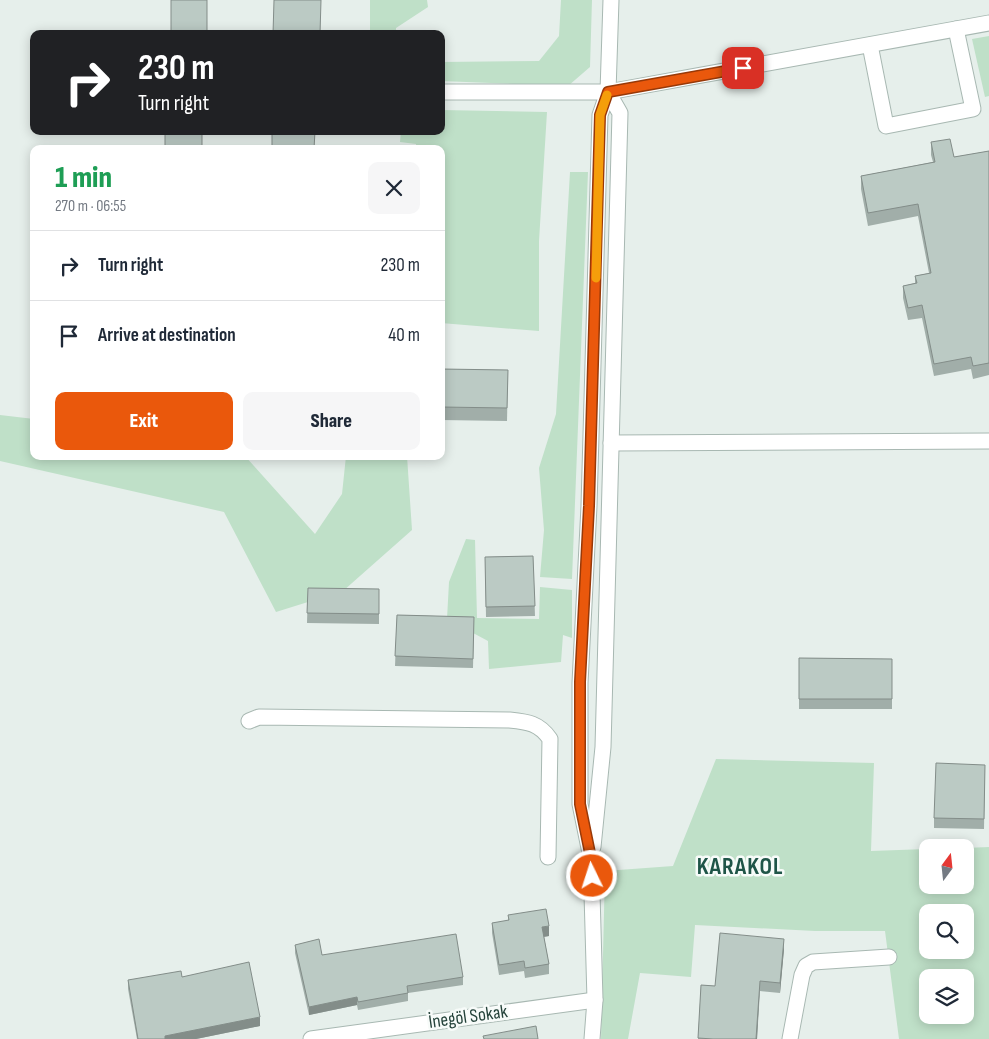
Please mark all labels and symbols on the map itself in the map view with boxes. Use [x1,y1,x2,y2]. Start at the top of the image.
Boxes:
pin [722,47,764,89]
north arrow [919,839,974,894]
position arrow [565,849,617,901]
district label: KARAKOL [697,852,783,881]
street label: İnegöl Sokak [427,1000,510,1034]

